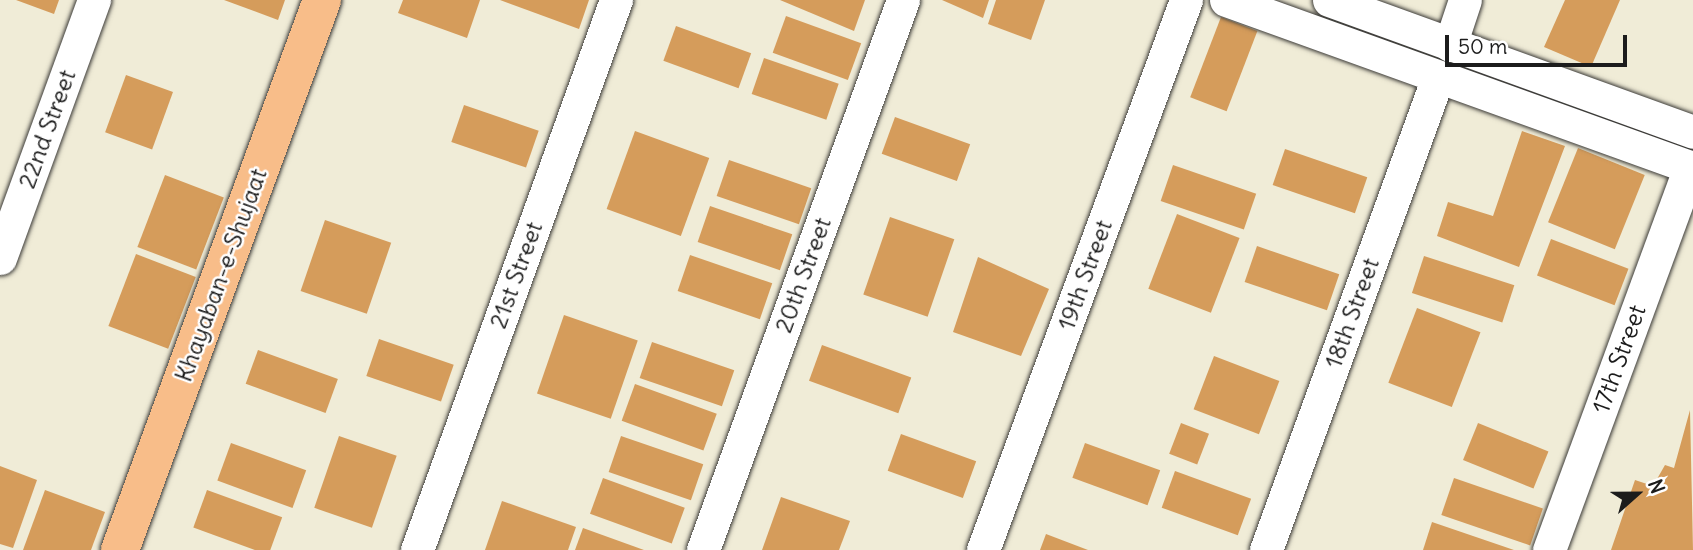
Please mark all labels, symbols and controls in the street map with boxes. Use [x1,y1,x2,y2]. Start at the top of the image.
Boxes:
scale bar [1448,21,1630,65]
text: 50 m [1458,33,1507,60]
street label: 22nd Street [12,66,82,192]
street label: Khayaban-e-Shujaat [169,164,273,386]
street label: 20th Street [769,213,837,337]
street label: 19th Street [1052,216,1118,334]
street label: 21st Street [483,218,549,332]
street label: 18th Street [1319,254,1385,372]
street label: 17th Street [1586,301,1652,417]
north arrow [1602,459,1672,529]
text: N [1643,476,1670,497]

